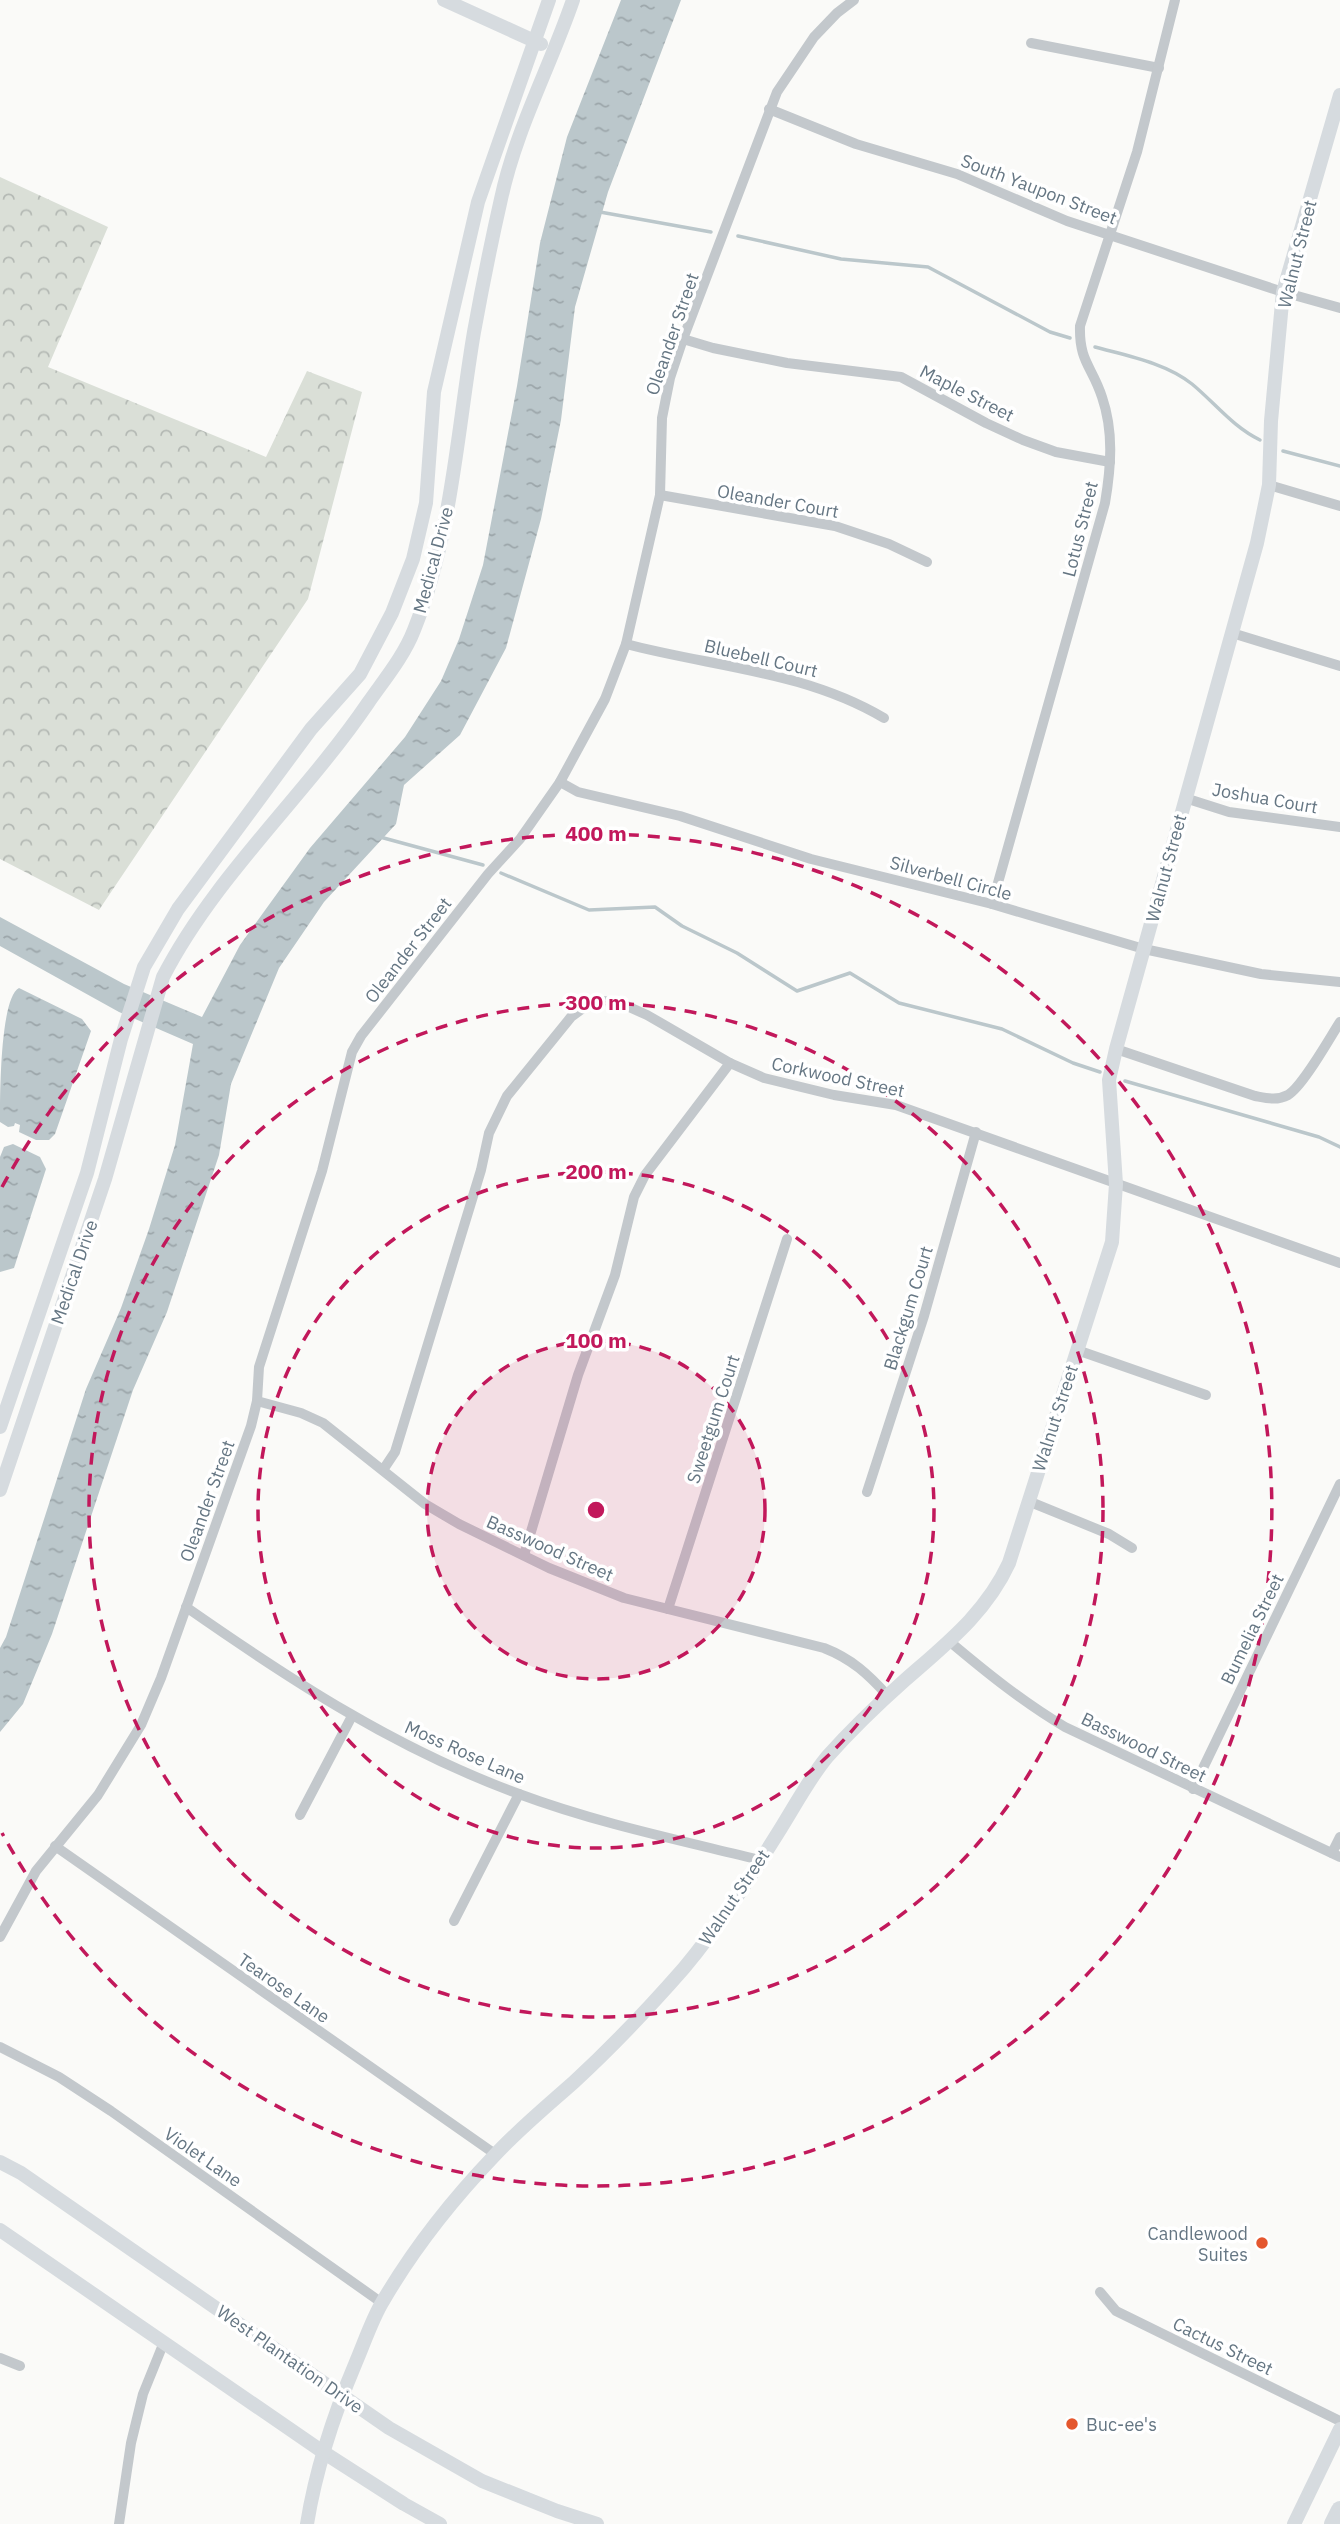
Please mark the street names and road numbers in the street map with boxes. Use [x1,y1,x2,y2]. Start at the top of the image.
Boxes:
street label: South Yaupon Street [958,149,1120,229]
street label: Walnut Street [1272,197,1322,311]
street label: Oleander Street [640,270,704,398]
street label: Maple Street [916,359,1018,427]
street label: Oleander Court [715,479,841,523]
street label: Lotus Street [1057,479,1103,579]
street label: Medical Drive [408,504,458,616]
street label: Bluebell Court [702,634,820,682]
street label: Joshua Court [1210,777,1320,819]
street label: Walnut Street [1141,812,1191,924]
street label: Silverbell Circle [888,851,1015,905]
street label: Oleander Street [360,893,456,1007]
street label: Corkwood Street [769,1052,907,1102]
street label: Medical Drive [45,1217,103,1327]
street label: Blackgum Court [878,1243,938,1373]
street label: Sweetgum Court [681,1352,745,1486]
street label: Walnut Street [1027,1362,1083,1474]
street label: Oleander Street [174,1437,240,1565]
street label: Basswood Street [483,1510,617,1586]
street label: Bumelia Street [1215,1570,1289,1688]
street label: Basswood Street [1078,1707,1210,1787]
street label: Moss Rose Lane [401,1715,529,1789]
street label: Walnut Street [693,1845,775,1949]
street label: Tearose Lane [234,1948,334,2028]
street label: Violet Lane [160,2122,246,2192]
street label: West Plantation Drive [212,2300,368,2418]
street label: Cactus Street [1169,2312,1277,2380]

